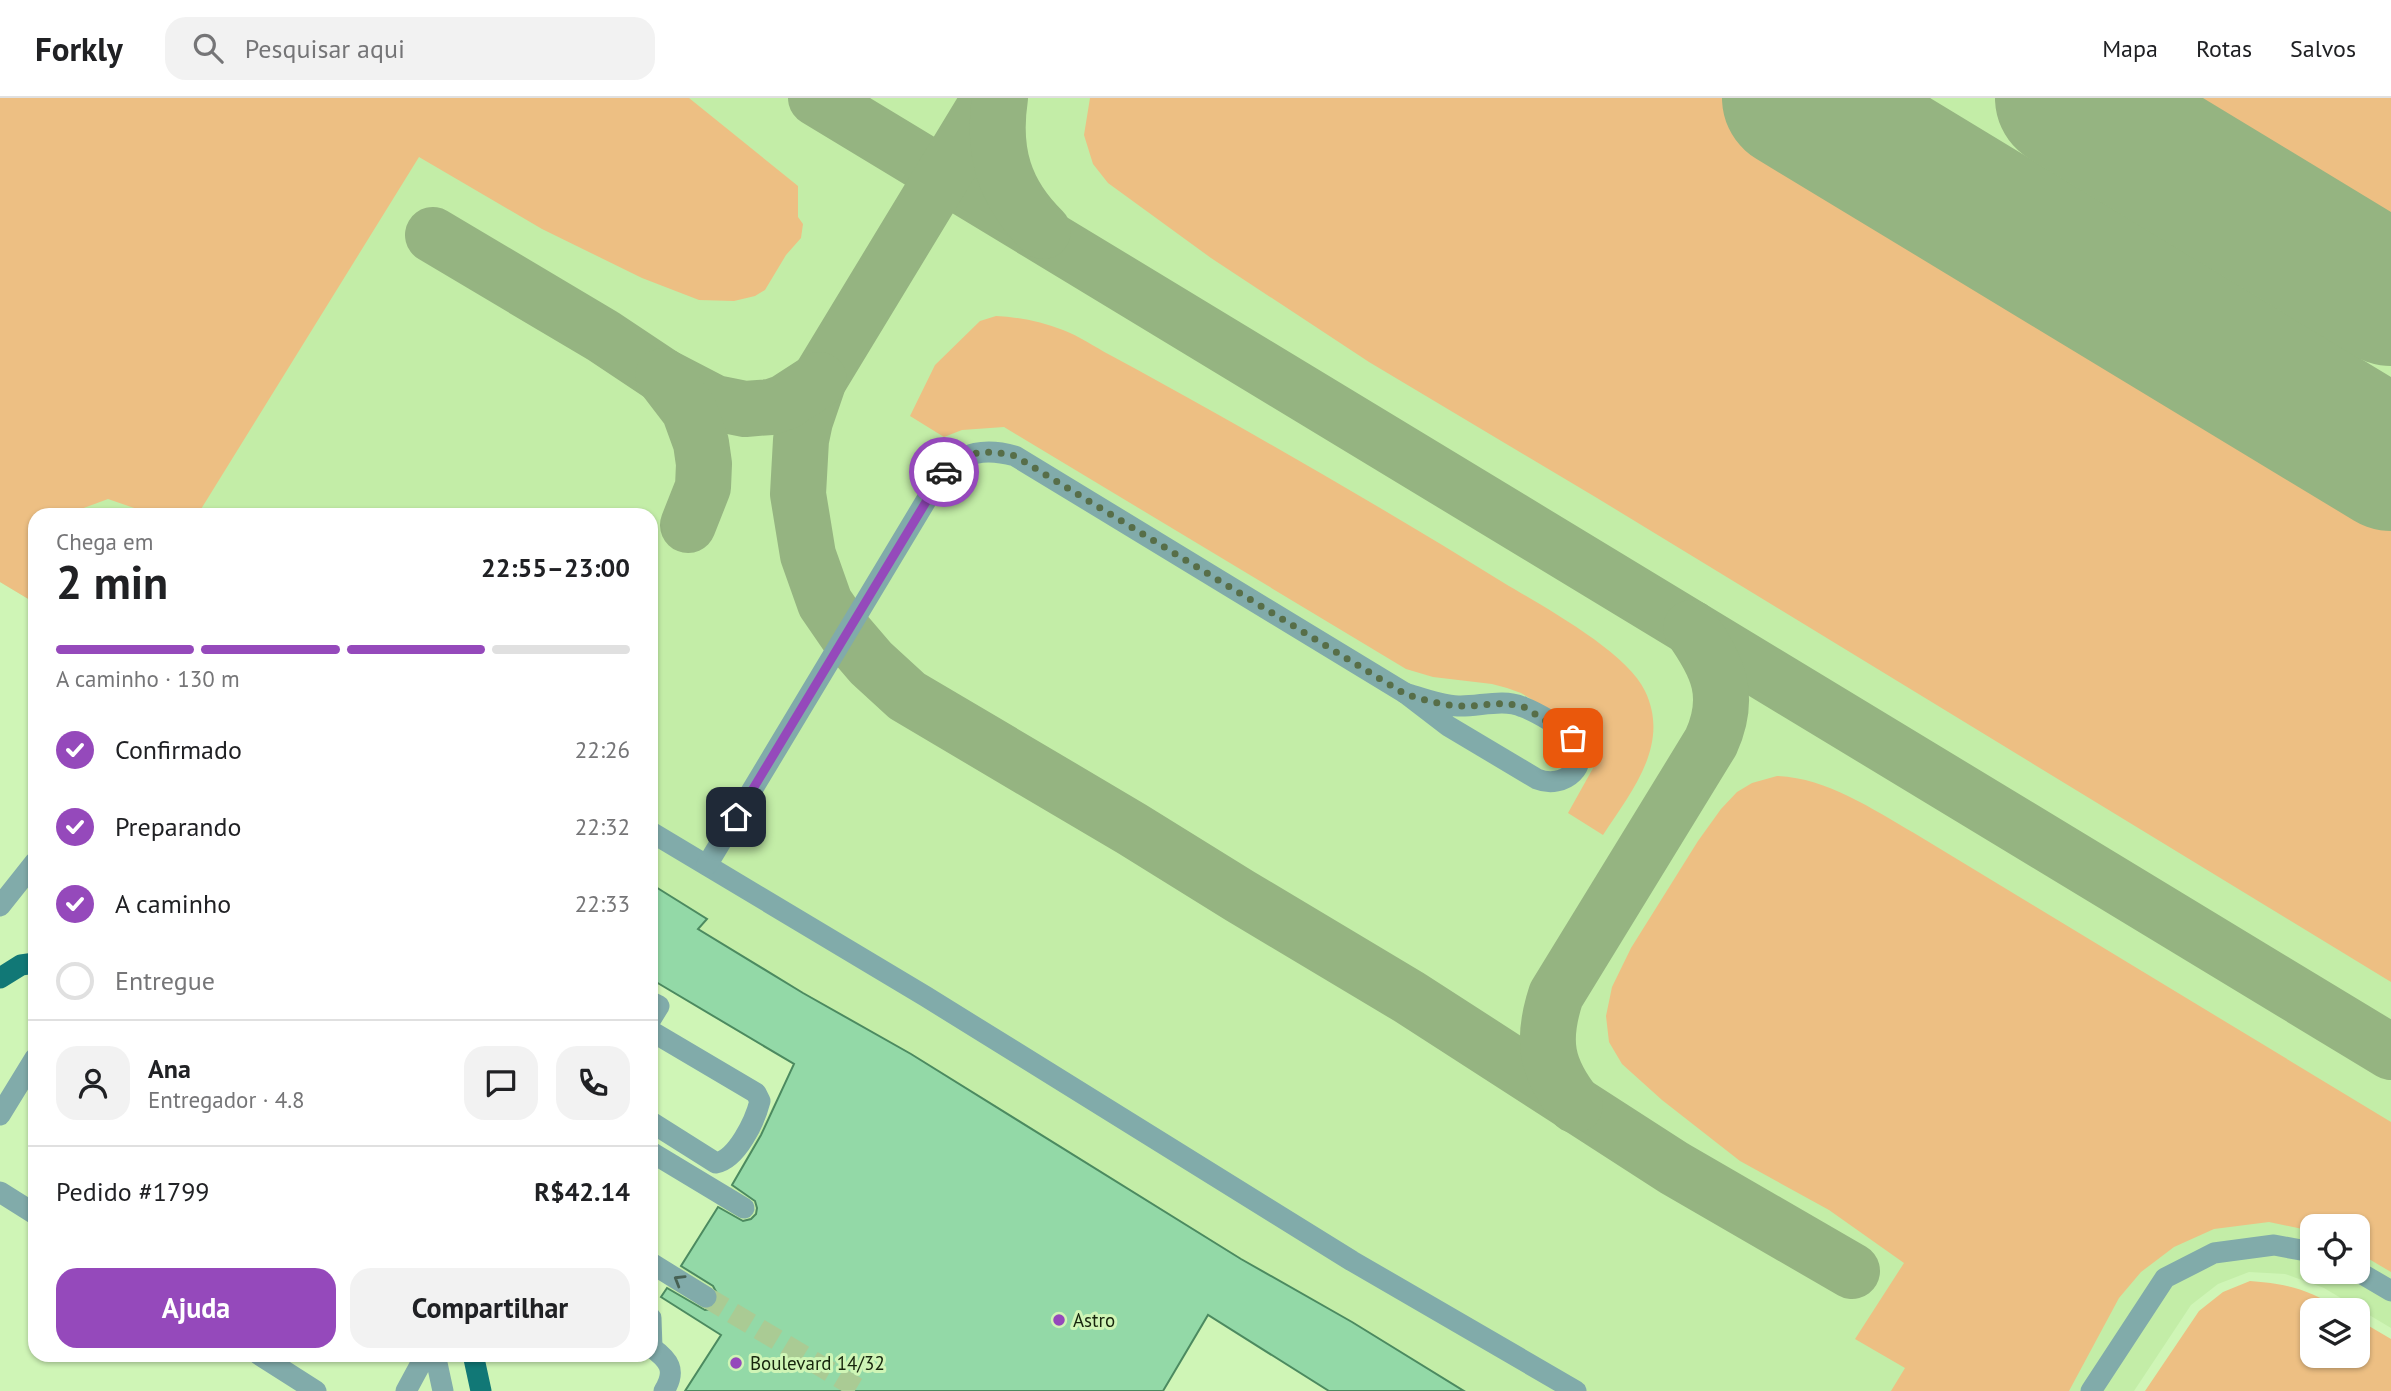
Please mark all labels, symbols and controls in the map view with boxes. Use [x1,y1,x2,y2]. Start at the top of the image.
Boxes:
search box [165,17,655,80]
text: Forkly [35,27,123,70]
icon: search [189,29,227,67]
text: Pesquisar aqui [245,32,405,65]
text: Mapa [2102,33,2158,64]
text: Rotas [2196,33,2252,64]
text: Salvos [2290,33,2356,64]
courier [909,437,979,507]
icon: car [925,453,963,491]
text: Chega em [56,527,153,556]
text: 22:55–23:00 [481,551,630,584]
text: 2 min [56,552,168,612]
text: A caminho · 130 m [56,664,240,693]
pin [1543,708,1603,768]
icon: bag [1554,719,1592,757]
icon: check [56,731,94,769]
text: Confirmado [115,733,242,766]
text: 22:26 [575,735,630,764]
pin [706,787,766,847]
icon: home [717,798,755,836]
icon: check [56,808,94,846]
text: Preparando [115,810,242,843]
text: 22:32 [575,812,630,841]
icon: check [56,885,94,923]
text: A caminho [115,887,231,920]
text: 22:33 [575,889,630,918]
text: Entregue [115,964,215,997]
button: person [56,1046,130,1120]
button: chat [464,1046,538,1120]
button: phone [556,1046,630,1120]
text: Ana [148,1052,191,1085]
text: Entregador · 4.8 [148,1085,305,1114]
text: Pedido #1799 [56,1175,209,1208]
text: R$42.14 [534,1175,630,1208]
map controls [2300,1214,2370,1368]
button: locate [2300,1214,2370,1284]
button: Ajuda [56,1268,336,1348]
button: Compartilhar [350,1268,630,1348]
one-way arrow [673,1275,686,1288]
button: layers [2300,1298,2370,1368]
place label: Astro [1073,1308,1115,1332]
marker: Astro [1051,1312,1067,1328]
place label: Boulevard 14/32 [750,1351,885,1375]
marker: Boulevard 14/32 [728,1355,744,1371]

